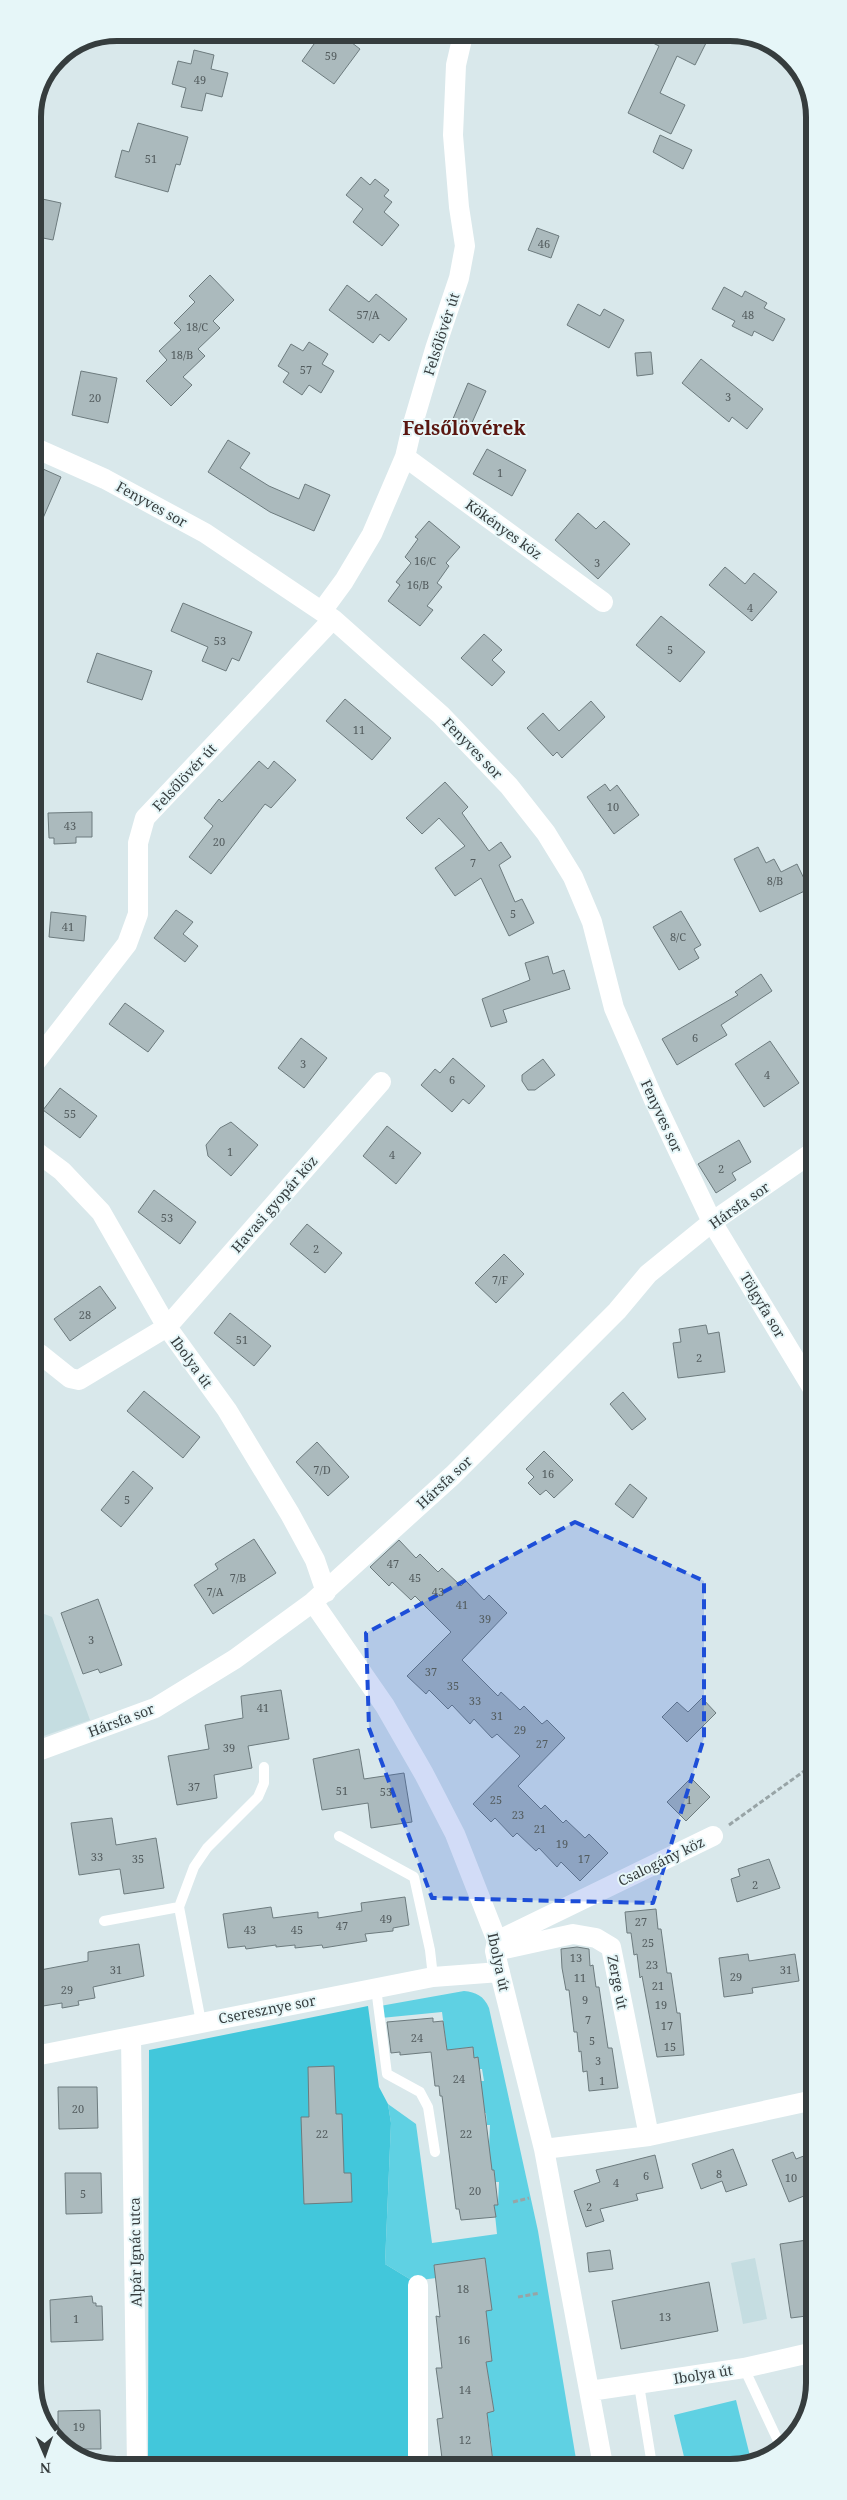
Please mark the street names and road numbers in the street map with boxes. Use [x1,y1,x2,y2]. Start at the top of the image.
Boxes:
street label: Felsőlövér út [419,290,463,378]
street label: Fenyves sor [113,477,191,532]
street label: Kökényes köz [462,495,546,563]
street label: Fenyves sor [439,713,507,783]
street label: Felsőlövér út [148,739,220,815]
street label: Fenyves sor [637,1076,687,1156]
street label: Havasi gyopár köz [227,1151,321,1257]
street label: Hársfa sor [705,1177,773,1233]
street label: Tölgyfa sor [736,1269,790,1342]
street label: Ibolya út [167,1332,217,1392]
street label: Hársfa sor [412,1451,476,1513]
street label: Hársfa sor [85,1699,157,1741]
street label: Csalogány köz [615,1832,707,1890]
street label: Ibolya út [484,1931,514,1993]
street label: Zerge út [603,1953,633,2011]
street label: Cseresznye sor [217,1990,318,2028]
street label: Alpár Ignác utca [125,2197,145,2307]
street label: Ibolya út [672,2360,734,2388]

